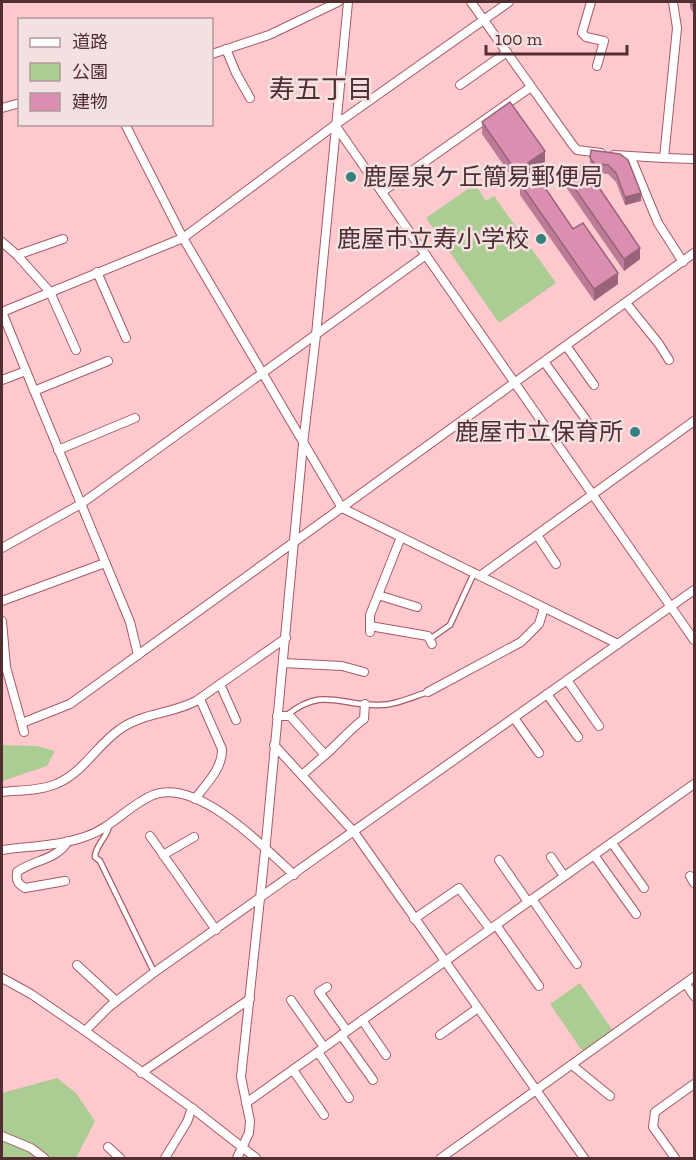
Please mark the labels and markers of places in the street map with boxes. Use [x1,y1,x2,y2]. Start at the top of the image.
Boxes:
place label: 鹿屋泉ケ丘簡易郵便局 [363,162,603,191]
marker: 鹿屋泉ケ丘簡易郵便局 [344,170,358,184]
place label: 鹿屋市立寿小学校 [337,224,529,253]
marker: 鹿屋市立寿小学校 [534,232,548,246]
place label: 鹿屋市立保育所 [455,417,623,446]
marker: 鹿屋市立保育所 [628,425,642,439]

